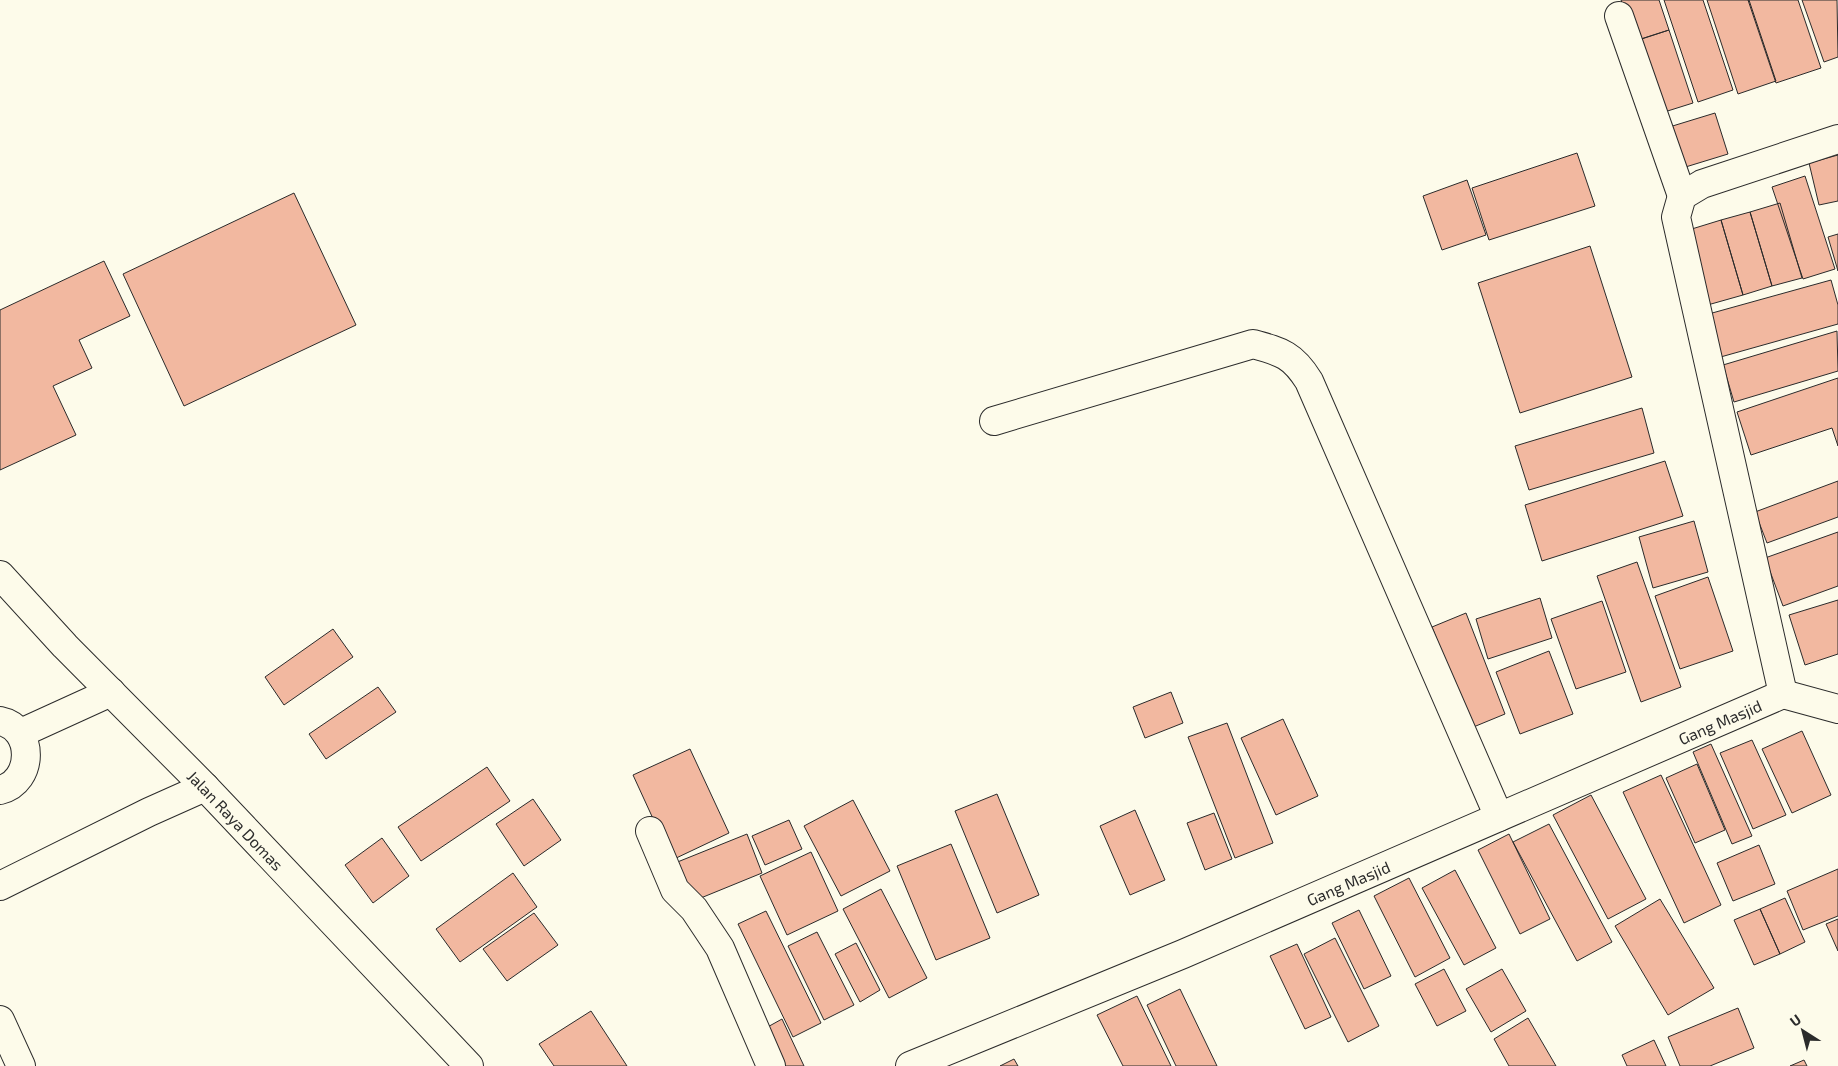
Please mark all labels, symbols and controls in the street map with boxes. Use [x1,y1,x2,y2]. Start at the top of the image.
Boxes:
street label: Gang Masjid [1675,695,1764,748]
street label: Jalan Raya Domas [184,766,288,874]
street label: Gang Masjid [1304,856,1393,909]
north arrow [1778,1006,1828,1056]
text: U [1786,1010,1804,1030]

